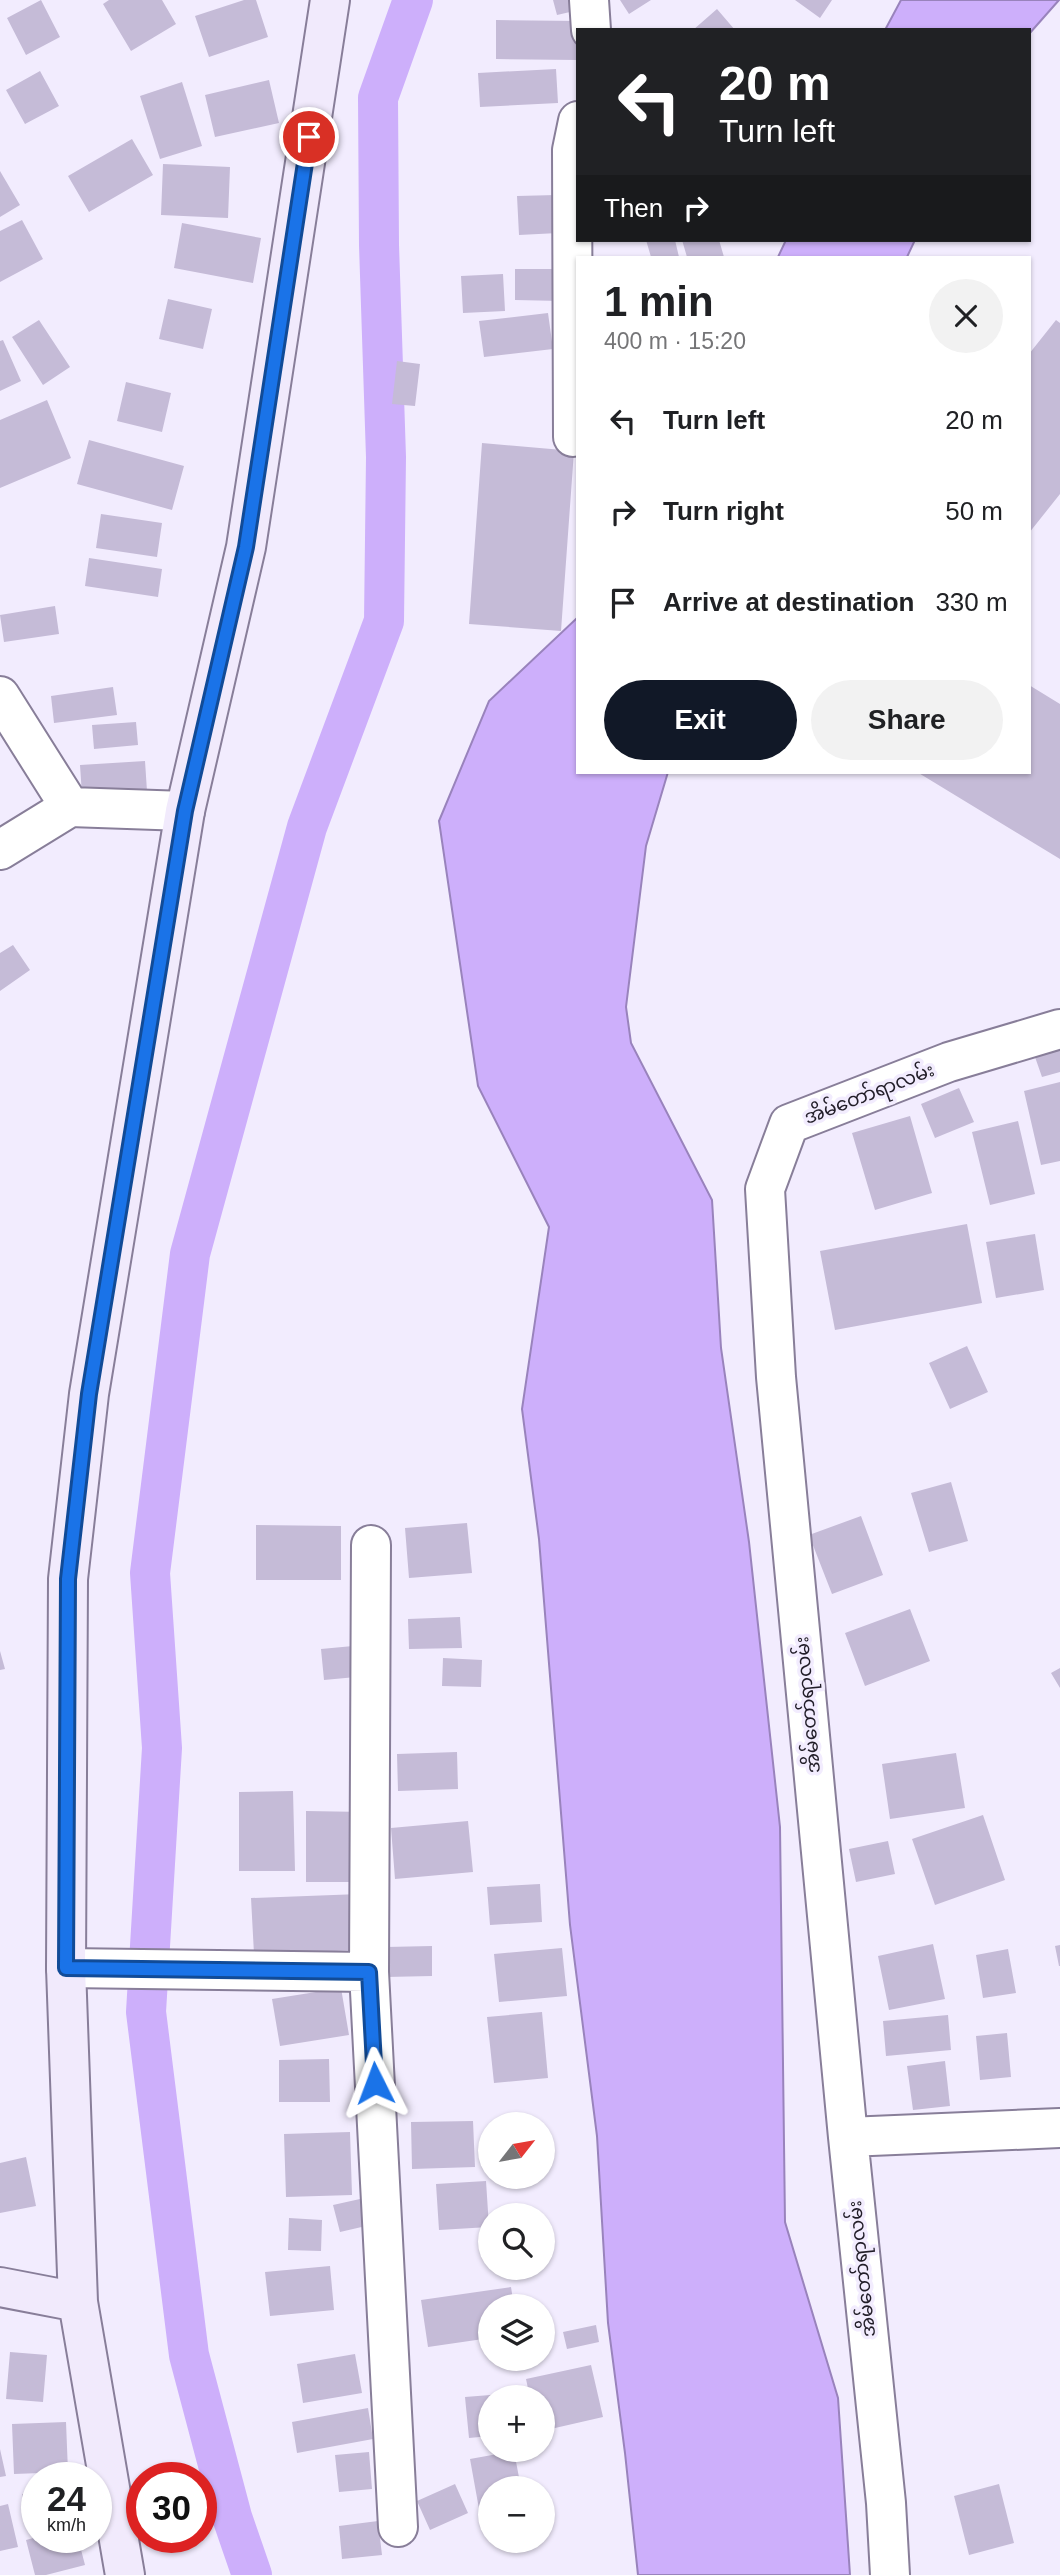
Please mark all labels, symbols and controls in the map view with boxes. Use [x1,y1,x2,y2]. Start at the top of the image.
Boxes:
icon: left [604,56,695,147]
text: 20 m [719,56,831,110]
pin [279,107,339,167]
text: Turn left [719,113,835,149]
icon: arrive [290,118,328,156]
icon: right [677,189,715,227]
text: Then [604,193,663,223]
text: 1 min [604,278,714,325]
button: close [929,279,1003,353]
text: 400 m · 15:20 [604,328,746,354]
icon: left [604,402,642,440]
text: Turn left [663,405,765,435]
text: 20 m [945,405,1003,435]
icon: right [604,493,642,531]
text: Turn right [663,496,784,526]
text: 50 m [945,496,1003,526]
icon: arrive [604,584,642,622]
text: Arrive at destination [663,587,914,617]
text: 330 m [935,587,1008,617]
button: Exit [604,680,797,760]
button: Share [811,680,1003,760]
street label: အိမ်တော်ရာလမ်း [800,1055,939,1133]
street label: အိမ်တော်ရာလမ်း [787,1635,829,1775]
position arrow [338,2046,412,2120]
north arrow [478,2112,555,2189]
map controls [478,2112,555,2553]
street label: အိမ်တော်ရာလမ်း [840,2199,884,2339]
button: search [478,2203,555,2280]
button: layers [478,2294,555,2371]
button: + [478,2385,555,2462]
speed limit sign: 30 [126,2462,217,2553]
button: − [478,2476,555,2553]
text: 24 [47,2479,86,2518]
text: km/h [47,2515,86,2535]

